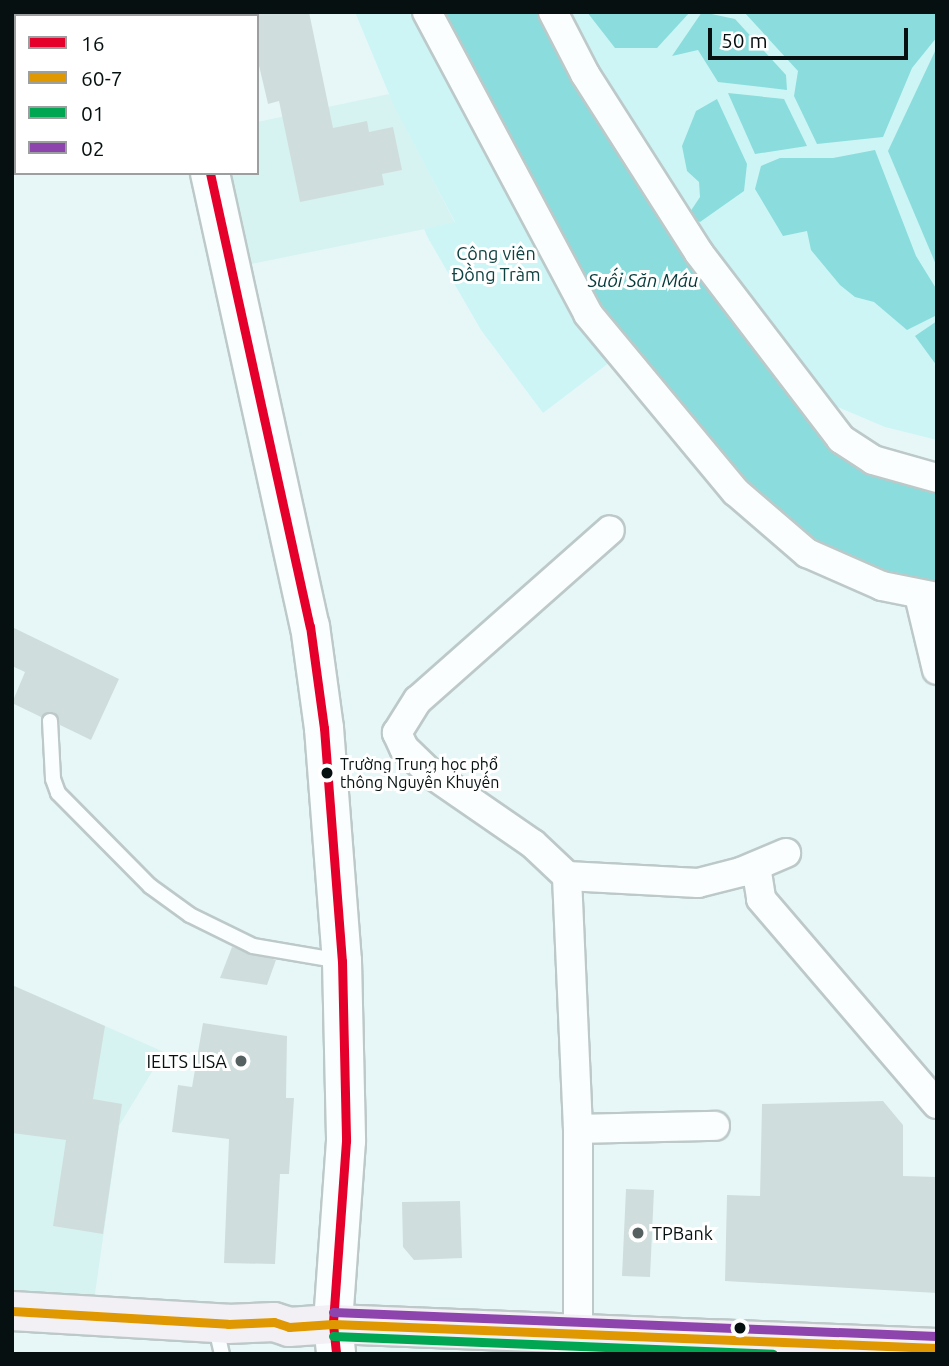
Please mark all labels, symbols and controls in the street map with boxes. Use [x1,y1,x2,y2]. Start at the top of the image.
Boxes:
legend [14,14,259,175]
scale bar [711,14,911,58]
text: 50 m [721,28,768,52]
text: 16 [81,31,105,55]
text: 60-7 [81,66,123,90]
text: 01 [81,101,105,125]
text: 02 [81,136,105,160]
park label: Công viên Đồng Tràm [451,243,541,286]
water label: Suối Săn Máu [588,270,698,292]
place label: Trường Trung học phổ thông Nguyễn Khuyến [340,754,499,792]
marker: Trường Trung học phổ thông Nguyễn Khuyến [320,766,334,780]
place label: IELTS LISA [146,1050,227,1072]
marker: IELTS LISA [233,1053,249,1069]
place label: TPBank [652,1222,713,1244]
marker: TPBank [630,1225,646,1241]
unlabelled marker [733,1321,747,1335]

